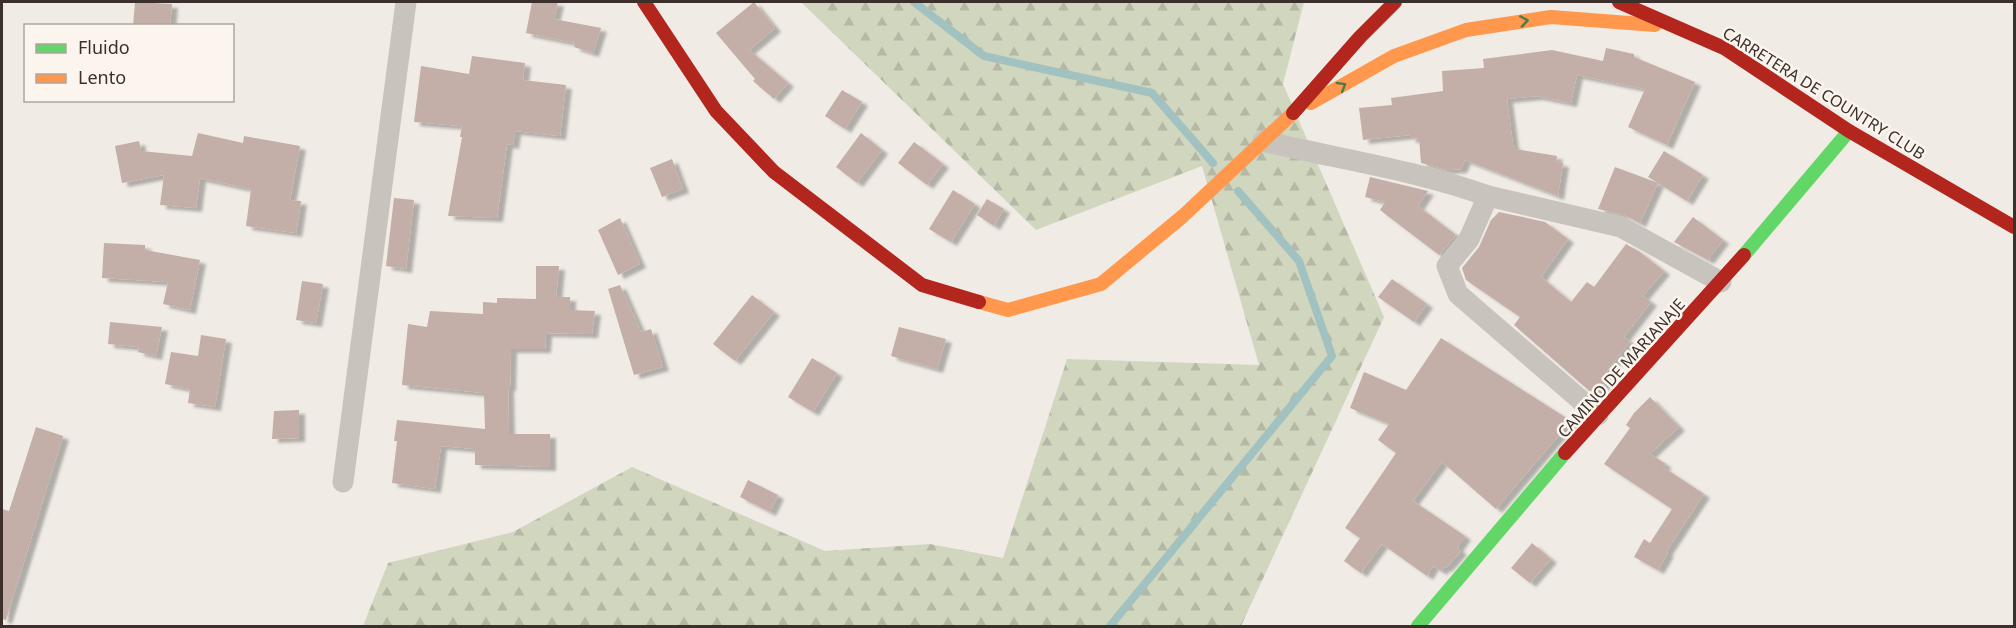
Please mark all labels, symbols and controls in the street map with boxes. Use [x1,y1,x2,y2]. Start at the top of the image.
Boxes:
one-way arrow [1519,15,1529,28]
street label: CARRETERA DE COUNTRY CLUB [1719,22,1929,164]
legend [24,24,234,102]
text: Fluido [78,35,130,59]
text: Lento [78,65,126,89]
one-way arrow [1336,81,1346,93]
street label: CAMINO DE MARIANAJE [1552,294,1690,442]

